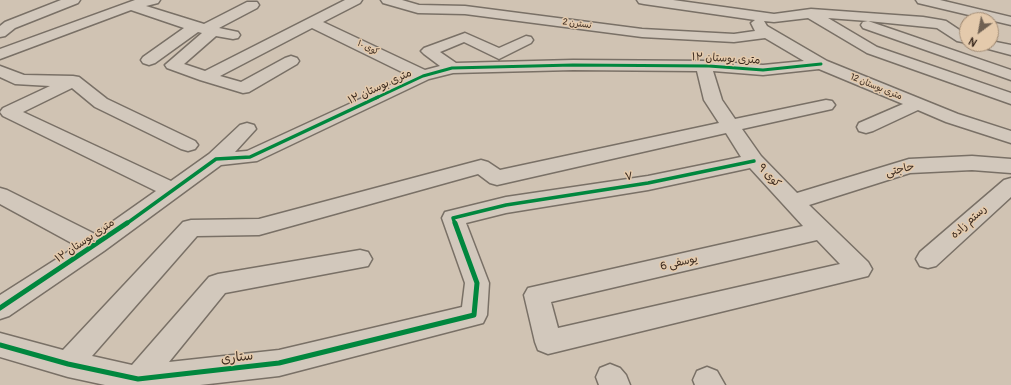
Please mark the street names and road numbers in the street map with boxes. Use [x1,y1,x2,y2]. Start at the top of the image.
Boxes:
street label: نسترن 2 [562,17,592,31]
street label: کوی ۱۰ [355,38,381,58]
street label: ۱۲ متری بوستان [691,51,761,67]
street label: ۱۲ متری بوستان [346,66,414,108]
street label: 12 متری بوستان [848,72,904,102]
street label: حاجتی [884,160,916,180]
street label: کوی ۹ [755,162,783,190]
street label: ۷ [624,170,634,184]
street label: رستم زاده [948,202,990,242]
street label: ۱۲ متری بوستان [53,216,117,266]
street label: یوسفی 6 [659,252,699,274]
street label: ستاری [220,349,254,367]

